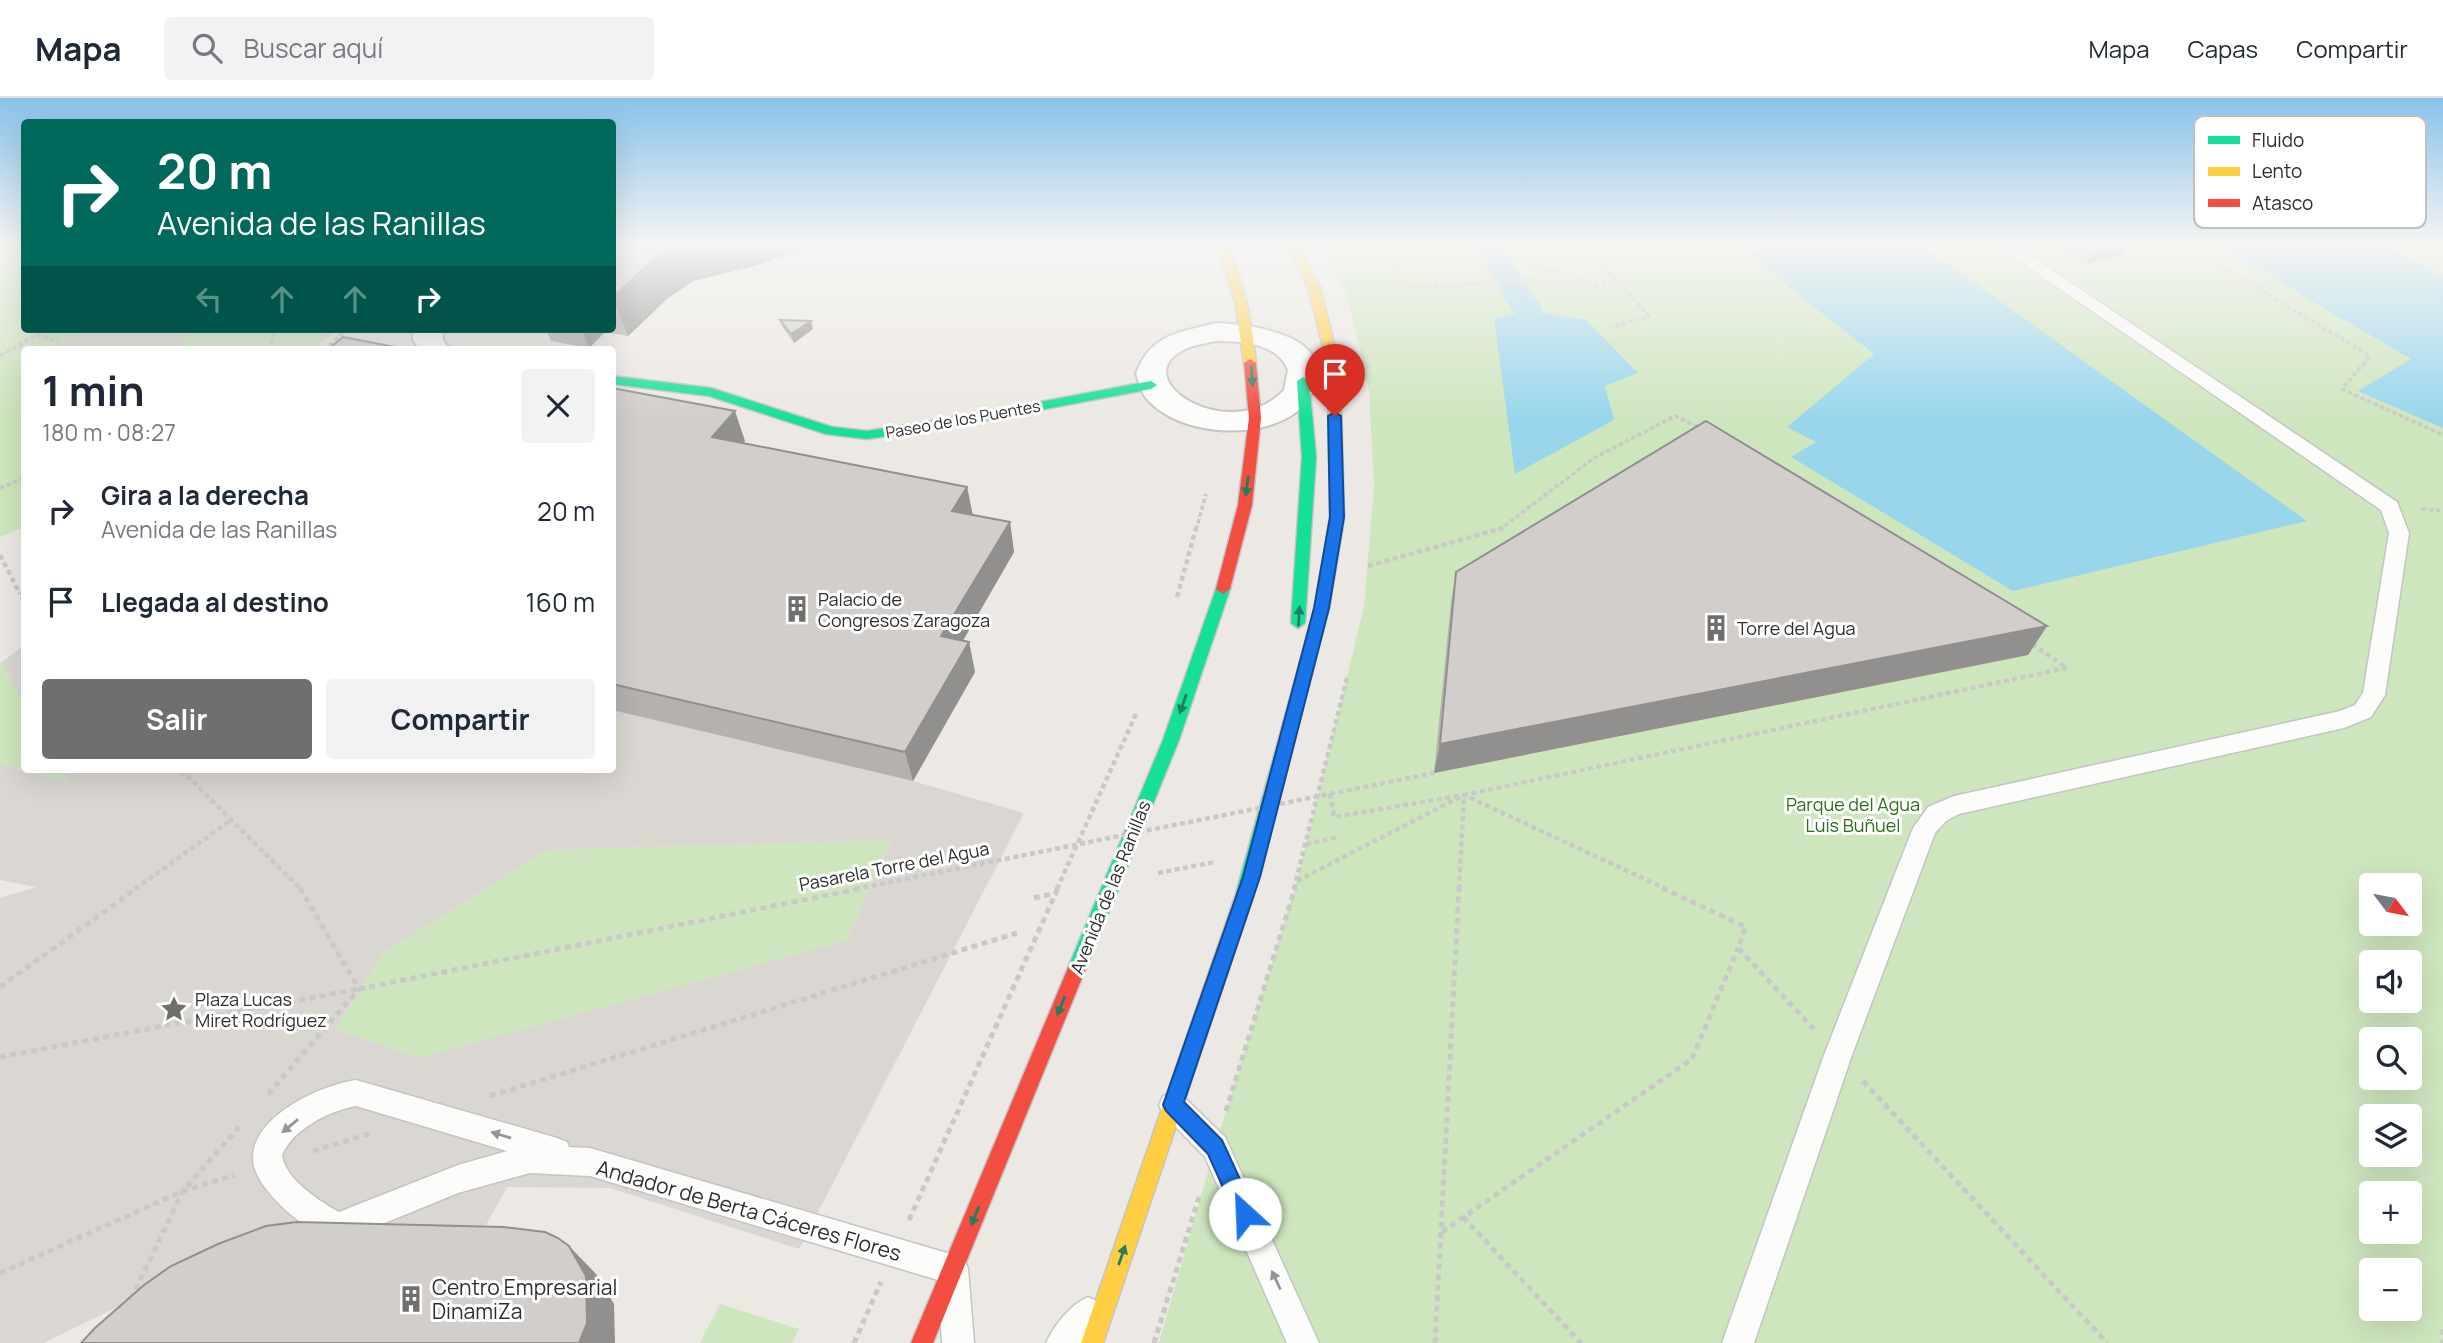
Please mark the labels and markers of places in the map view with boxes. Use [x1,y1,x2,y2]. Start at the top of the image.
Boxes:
pin [1305,344,1365,416]
place label: Palacio de Congresos Zaragoza [818,587,990,632]
building icon: Palacio de Congresos Zaragoza [782,594,812,624]
building icon: Torre del Agua [1701,613,1731,643]
place label: Torre del Agua [1737,616,1856,640]
place label: Plaza Lucas Miret Rodríguez [195,987,327,1032]
place icon: Plaza Lucas Miret Rodríguez [159,994,189,1024]
place label: Centro Empresarial DinamiZa [432,1273,617,1325]
building icon: Centro Empresarial DinamiZa [396,1284,426,1314]

